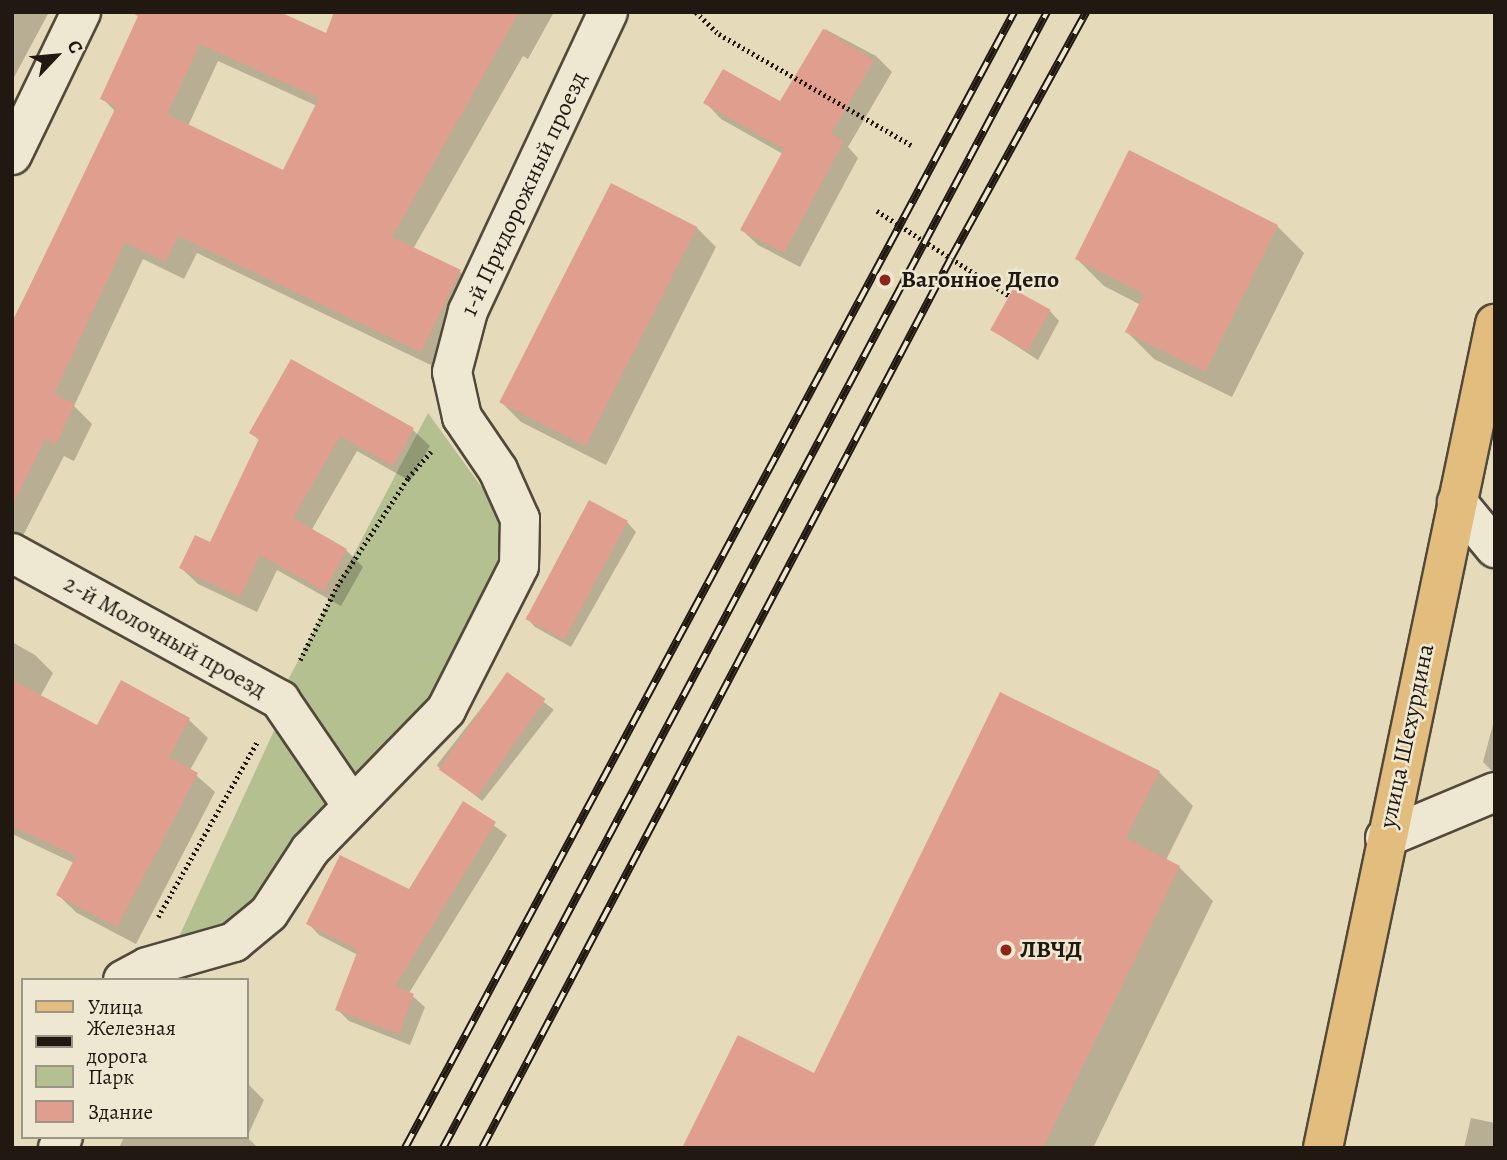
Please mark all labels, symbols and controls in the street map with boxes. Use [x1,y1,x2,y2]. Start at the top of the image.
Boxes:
north arrow [21,21,91,91]
text: С [61,36,89,58]
street label: 1-й Придорожный проезд [455,67,593,321]
place label: Вагонное Депо [901,266,1059,294]
marker: Вагонное Депо [875,270,895,290]
street label: 2-й Молочный проезд [59,569,271,705]
street label: улица Шехурдина [1373,641,1441,831]
place label: ЛВЧД [1020,936,1082,964]
marker: ЛВЧД [998,942,1014,958]
legend [21,978,248,1139]
text: Улица [88,993,143,1021]
text: Железная дорога [87,1014,176,1070]
text: Парк [88,1063,134,1091]
text: Здание [88,1098,153,1126]

